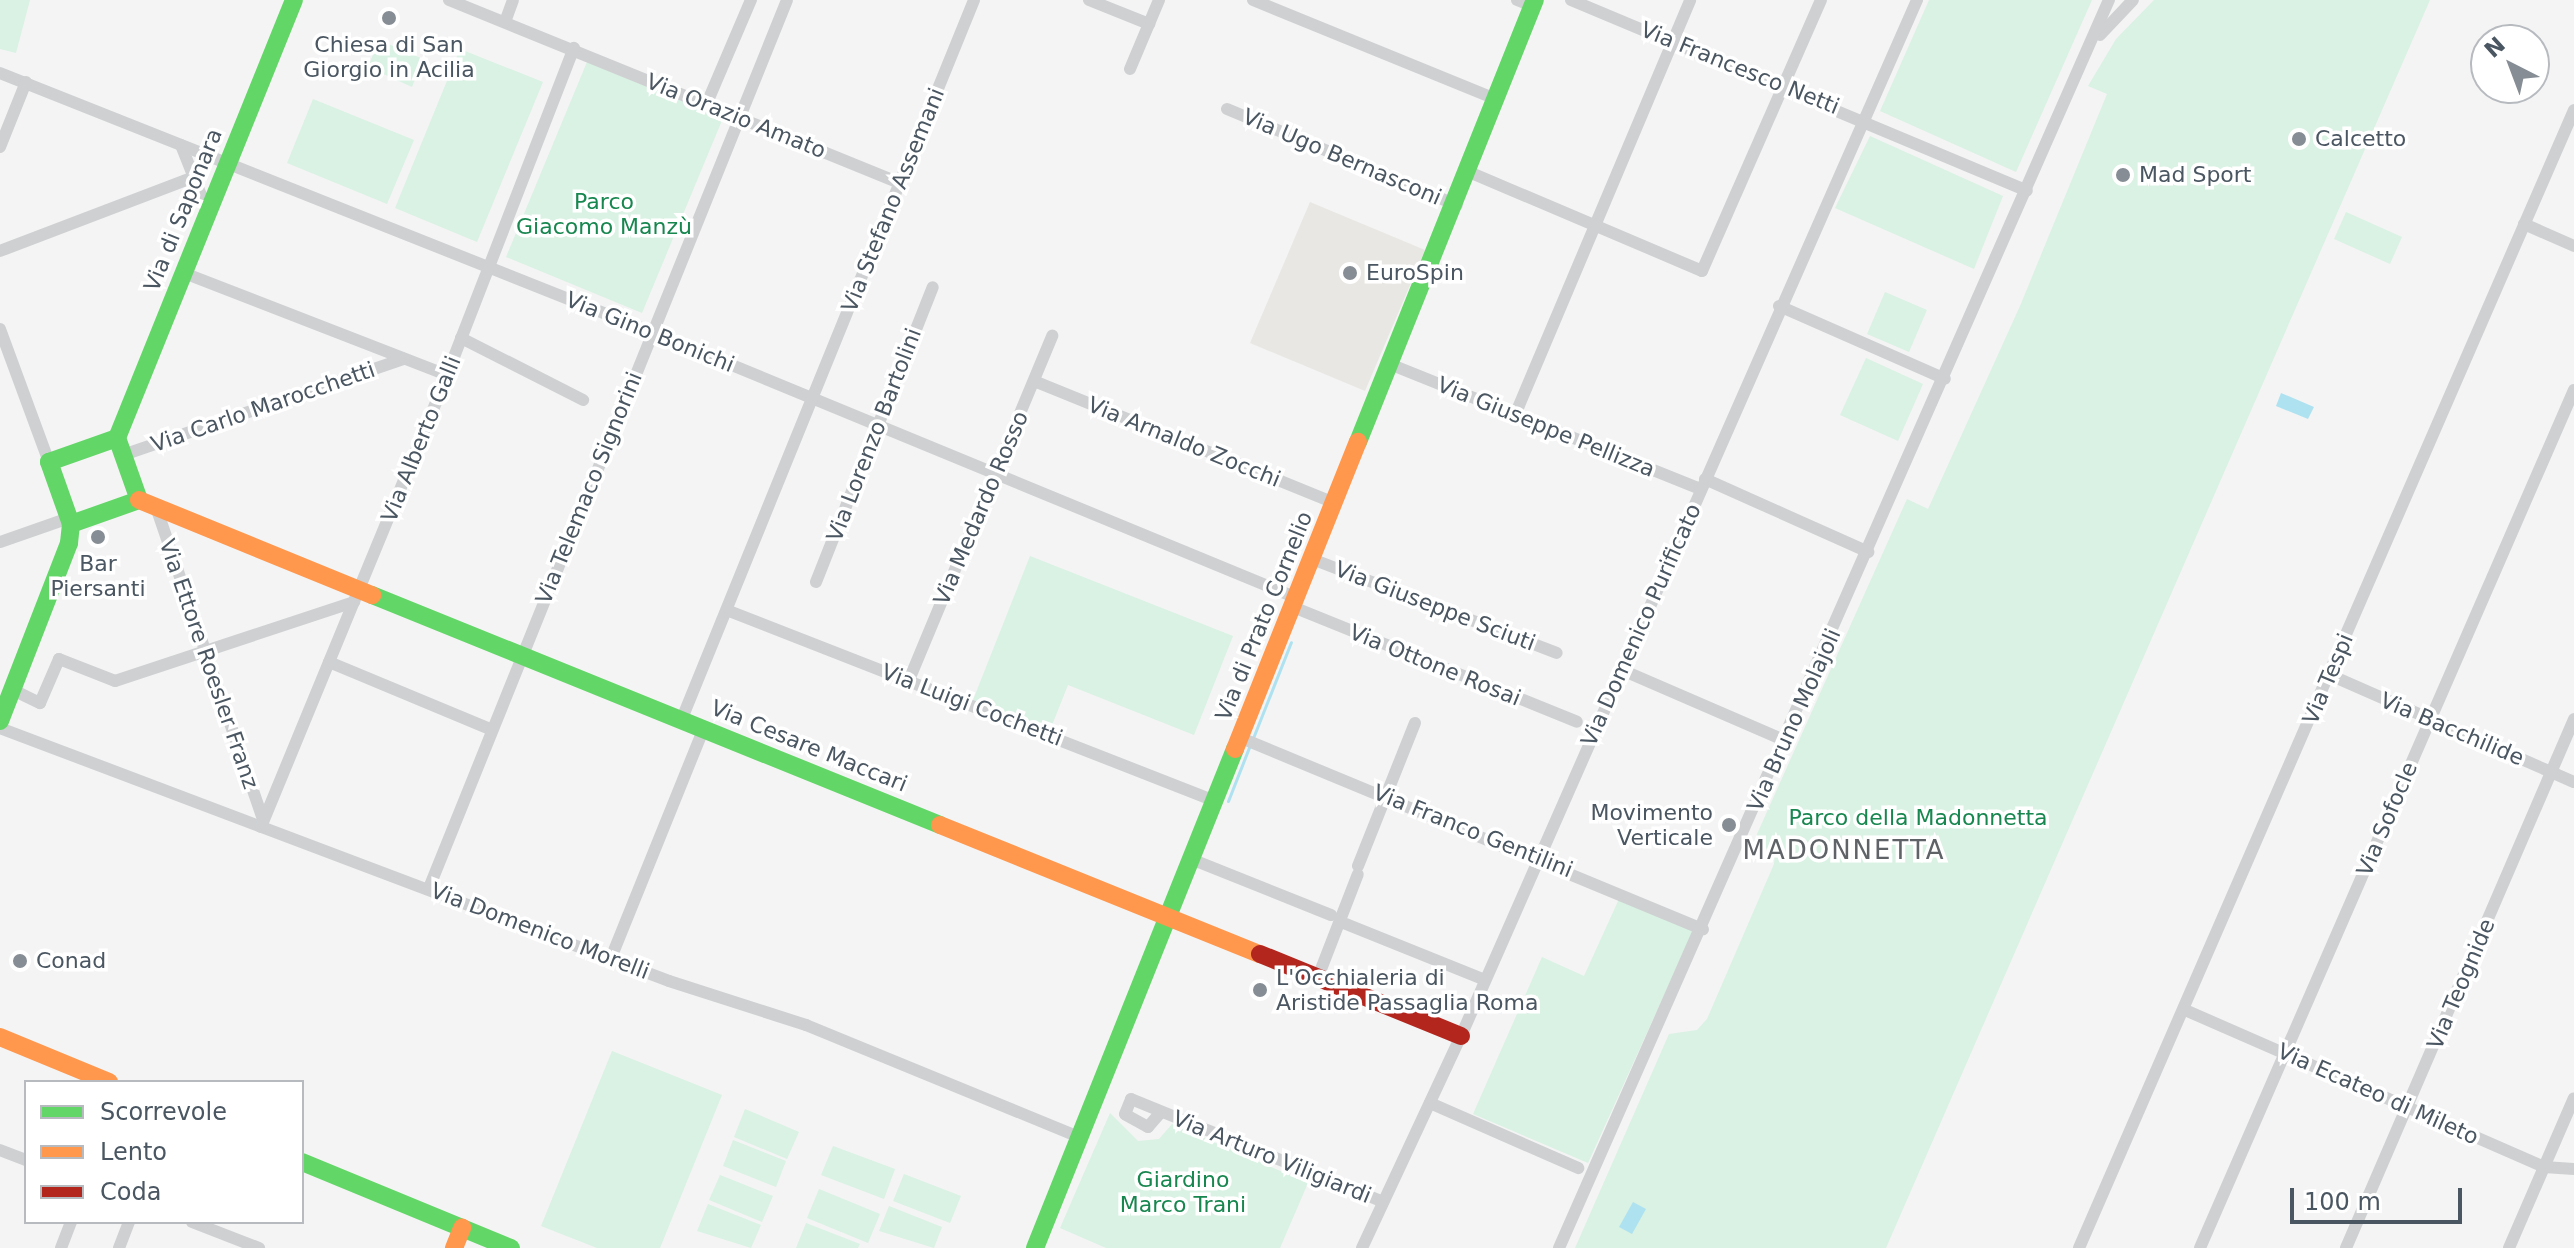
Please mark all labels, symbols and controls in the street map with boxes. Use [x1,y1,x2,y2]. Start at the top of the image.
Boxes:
marker: Chiesa di San Giorgio in Acilia [380,9,398,27]
street label: Via Francesco Netti [1637,16,1843,120]
north arrow [2470,24,2550,104]
place label: Chiesa di San Giorgio in Acilia [303,31,475,82]
text: N [2480,32,2510,63]
street label: Via Orazio Amato [642,68,830,164]
street label: Via Stefano Assemani [836,84,950,316]
street label: Via Ugo Bernasconi [1239,103,1445,211]
street label: Via di Saponara [138,125,228,295]
place label: Calcetto [2315,126,2406,152]
marker: Calcetto [2290,130,2308,148]
place label: Mad Sport [2139,162,2251,188]
marker: Mad Sport [2114,166,2132,184]
park label: Parco Giacomo Manzù [516,188,692,240]
place label: EuroSpin [1366,260,1464,286]
marker: EuroSpin [1341,264,1359,282]
street label: Via Gino Bonichi [562,286,738,378]
street label: Via Lorenzo Bartolini [821,325,927,545]
street label: Via Alberto Galli [376,352,466,526]
street label: Via Carlo Marocchetti [148,356,378,458]
street label: Via Telemaco Signorini [530,368,648,608]
street label: Via Giuseppe Pellizza [1433,371,1659,483]
street label: Via Arnaldo Zocchi [1084,391,1284,493]
street label: Via Medardo Rosso [928,407,1034,609]
street label: Via Domenico Purificato [1576,500,1706,750]
street label: Via di Prato Cornelio [1210,508,1318,724]
marker: Bar Piersanti [89,528,107,546]
street label: Via Ettore Roesler Franz [154,536,264,792]
place label: Bar Piersanti [50,550,146,602]
street label: Via Giuseppe Sciuti [1331,556,1539,656]
street label: Via Ottone Rosai [1345,619,1525,711]
street label: Via Bruno Molajoli [1742,624,1846,816]
street label: Via Tespi [2297,630,2359,728]
street label: Via Luigi Cochetti [878,658,1066,752]
street label: Via Bacchilide [2376,687,2528,771]
street label: Via Cesare Maccari [707,695,911,797]
street label: Via Sofocle [2351,758,2423,880]
street label: Via Franco Gentilini [1369,779,1577,883]
place label: Movimento Verticale [1590,799,1713,850]
park label: Parco della Madonnetta [1788,805,2048,831]
marker: Movimento Verticale [1720,816,1738,834]
district label: MADONNETTA [1742,835,1946,867]
street label: Via Domenico Morelli [427,877,653,985]
street label: Via Teognide [2422,915,2500,1053]
place label: Conad [36,948,106,974]
marker: Conad [11,952,29,970]
place label: L'Occhialeria di Aristide Passaglia Roma [1276,964,1538,1016]
marker: L'Occhialeria di Aristide Passaglia Roma [1251,981,1269,999]
street label: Via Ecateo di Mileto [2273,1038,2483,1150]
legend [24,1080,304,1224]
text: Scorrevole [100,1098,227,1126]
street label: Via Arturo Viligiardi [1169,1105,1375,1209]
text: Lento [100,1138,167,1166]
park label: Giardino Marco Trani [1120,1166,1246,1218]
scale bar [2294,1172,2466,1222]
text: Coda [100,1178,161,1206]
text: 100 m [2304,1188,2381,1216]

